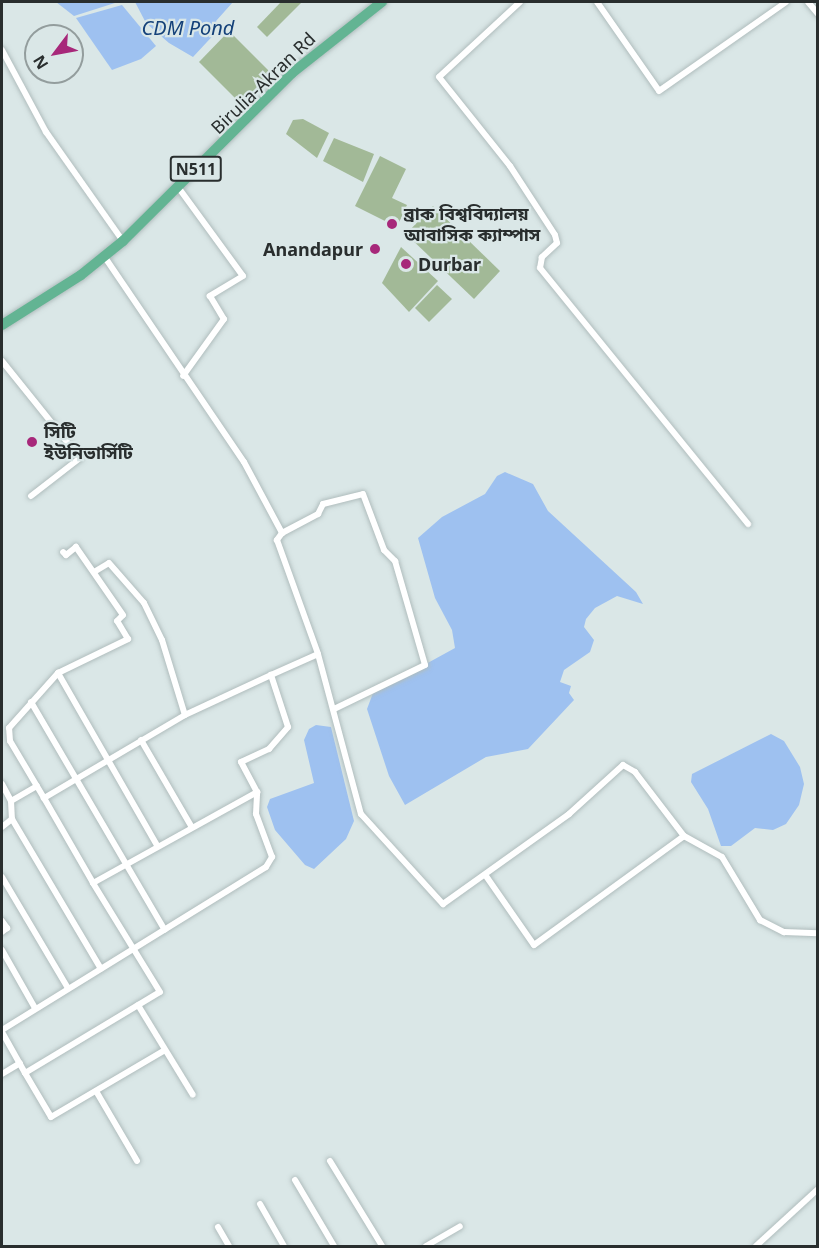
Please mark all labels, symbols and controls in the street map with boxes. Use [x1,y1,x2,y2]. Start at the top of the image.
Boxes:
water label: CDM Pond [142,15,234,39]
north arrow [24,24,84,84]
street label: Birulia-Akran Rd [206,28,320,138]
text: N [28,51,53,74]
road number: N511 [169,156,223,182]
place label: ব্রাক বিশ্ববিদ্যালয় আবাসিক ক্যাম্পাস [404,203,540,246]
marker: ব্রাক বিশ্ববিদ্যালয় আবাসিক ক্যাম্পাস [385,217,399,231]
place label: Anandapur [263,238,363,260]
marker: Anandapur [368,242,382,256]
place label: Durbar [418,253,481,275]
marker: Durbar [399,257,413,271]
place label: সিটি ইউনিভার্সিটি [44,421,133,464]
marker: সিটি ইউনিভার্সিটি [25,435,39,449]

